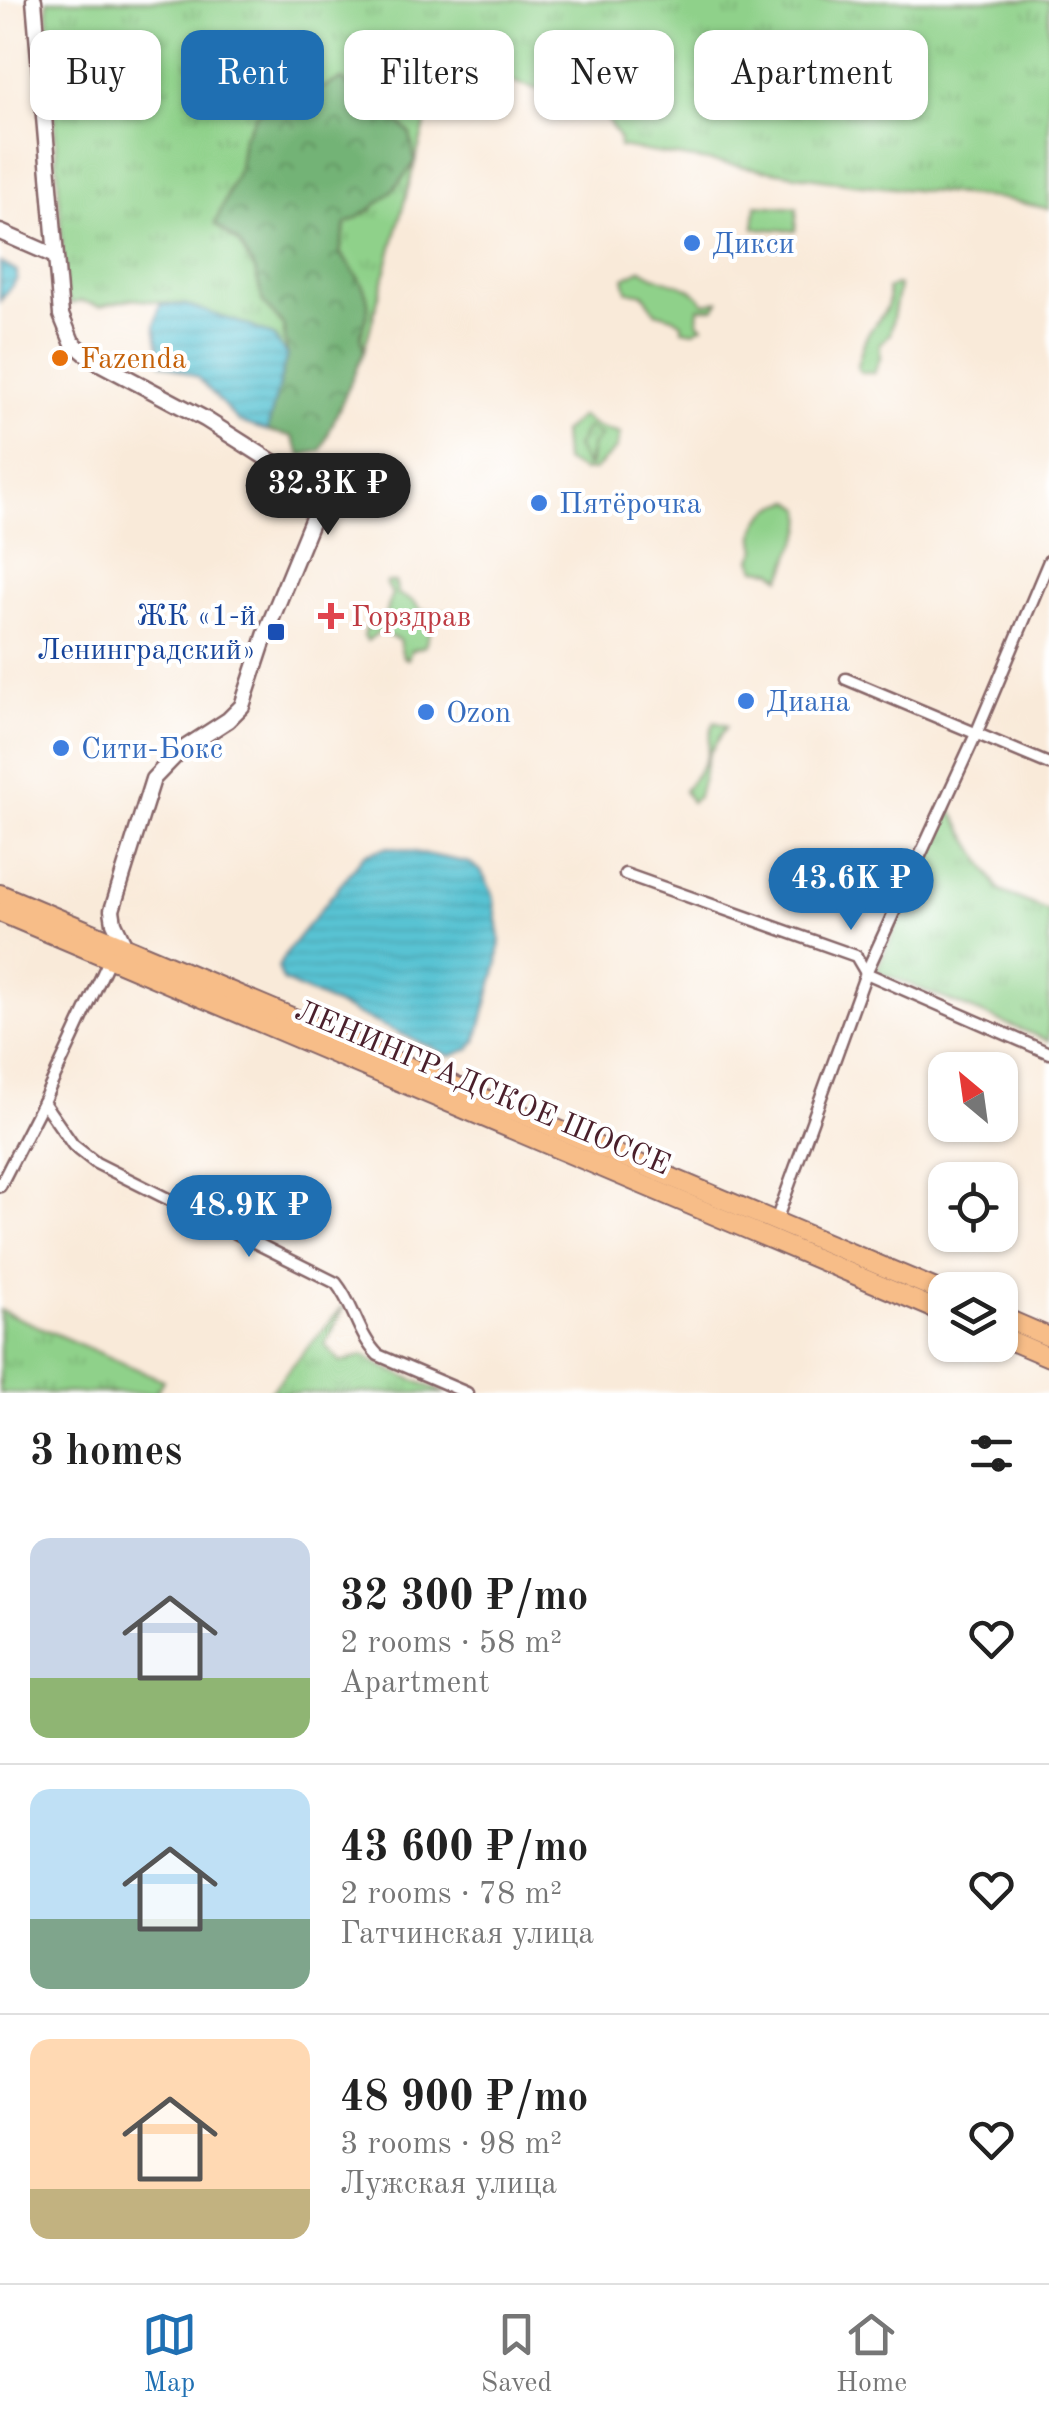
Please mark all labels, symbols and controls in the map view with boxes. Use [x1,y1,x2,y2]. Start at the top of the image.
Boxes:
chip: Buy [30,30,161,120]
chip: Rent [181,30,324,120]
chip: Filters [344,30,514,120]
chip: New [534,30,674,120]
chip: Apartment [694,30,928,120]
place label: Дикси [712,230,795,260]
marker: Дикси [681,232,703,254]
place label: Fazenda [80,345,187,375]
marker: Fazenda [49,347,71,369]
pin: 32.3K ₽ [236,453,420,538]
text: 32.3K ₽ [268,469,388,501]
place label: Пятёрочка [559,490,702,520]
marker: Пятёрочка [528,492,550,514]
place label: ЖК «1-й Ленинградский» [37,602,256,666]
place label: Горздрав [351,603,471,633]
marker: Горздрав [320,605,342,627]
marker: ЖК «1-й Ленинградский» [265,621,287,643]
place label: Диана [766,688,851,718]
marker: Диана [735,690,757,712]
place label: Ozon [446,699,511,729]
marker: Ozon [415,701,437,723]
place label: Сити-Бокс [81,735,223,765]
marker: Сити-Бокс [50,737,72,759]
pin: 43.6K ₽ [759,848,943,933]
text: 43.6K ₽ [791,864,911,896]
street label: ЛЕНИНГРАДСКОЕ ШОССЕ [290,996,674,1182]
north arrow [928,1052,1018,1142]
map controls [928,1052,1018,1362]
button: locate [928,1162,1018,1252]
pin: 48.9K ₽ [157,1175,341,1260]
text: 48.9K ₽ [189,1191,309,1223]
button: layers [928,1272,1018,1362]
icon: filters [964,1426,1019,1481]
text: 3 homes [30,1432,182,1474]
text: 32 300 ₽/mo [340,1577,588,1619]
icon: home [110,1578,230,1698]
icon: heart [964,1611,1019,1666]
text: 2 rooms · 58 m² [340,1628,562,1660]
text: Apartment [340,1668,490,1700]
text: 43 600 ₽/mo [340,1828,588,1870]
icon: home [110,1829,230,1949]
icon: heart [964,1862,1019,1917]
text: 2 rooms · 78 m² [340,1879,562,1911]
text: Гатчинская улица [340,1919,594,1951]
text: 48 900 ₽/mo [340,2078,588,2120]
icon: home [110,2079,230,2199]
icon: heart [964,2112,1019,2167]
text: 3 rooms · 98 m² [340,2129,562,2161]
text: Лужская улица [340,2169,557,2201]
tab: Map [142,2307,197,2402]
tab: Saved [481,2307,552,2402]
tab: Home [836,2307,907,2402]

